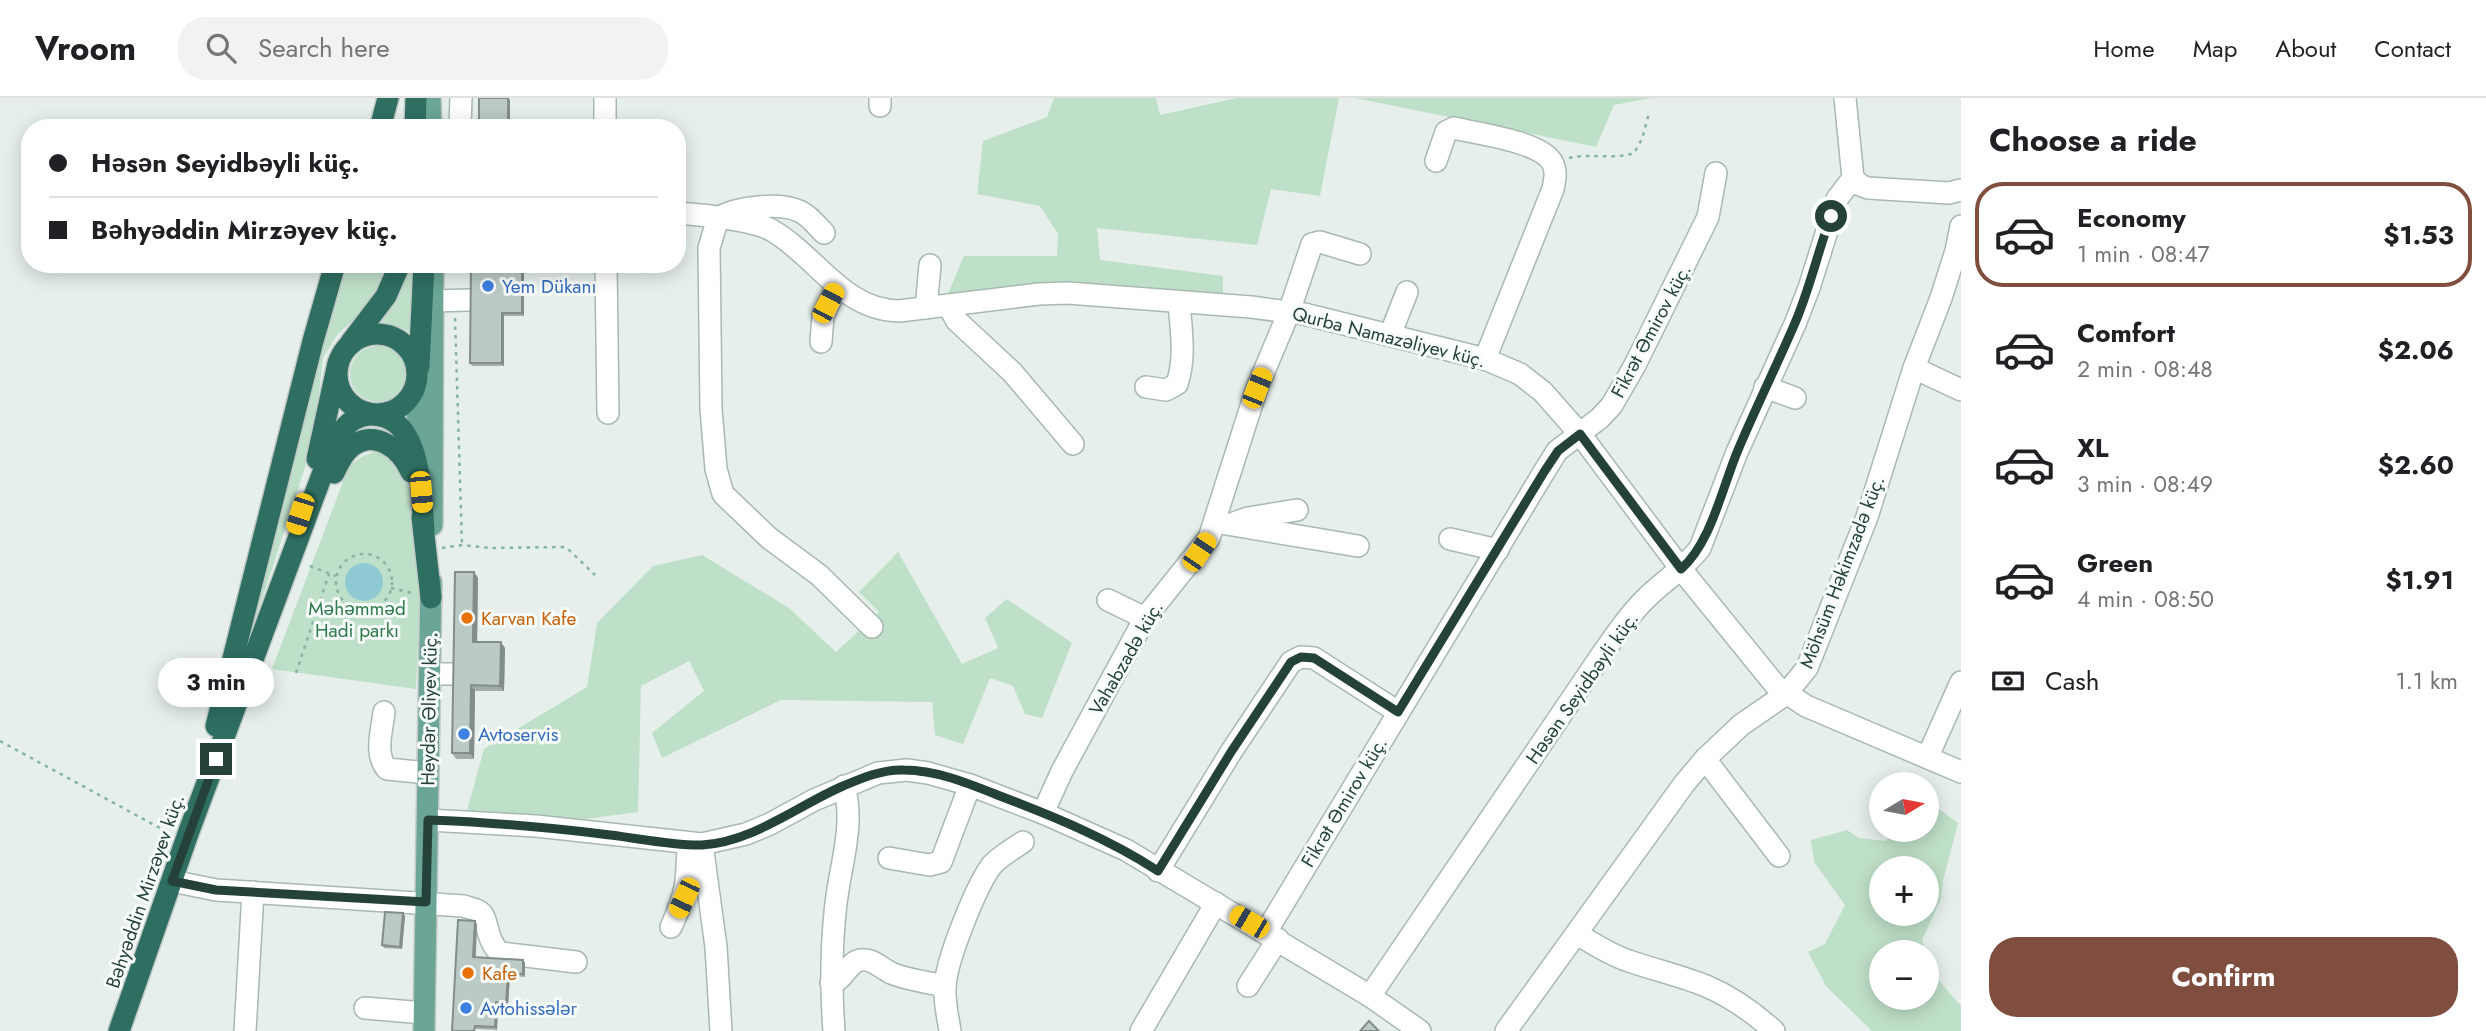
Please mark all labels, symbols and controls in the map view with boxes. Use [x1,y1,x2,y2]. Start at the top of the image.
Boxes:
search box [178,17,668,80]
text: Vroom [35,25,136,72]
icon: search [202,29,240,67]
text: Search here [258,29,390,67]
text: Home [2093,31,2155,66]
text: Map [2193,31,2237,66]
text: About [2275,31,2336,66]
text: Contact [2374,31,2451,66]
text: Choose a ride [1989,117,2197,163]
text: Həsən Seyidbəyli küç. [91,144,360,182]
text: Economy [2077,199,2186,237]
route start [1815,200,1847,232]
icon: car [1993,203,2056,266]
text: Bəhyəddin Mirzəyev küç. [91,211,398,249]
text: $1.53 [2383,216,2454,254]
text: 1 min · 08:47 [2077,237,2210,271]
street label: Fikrət Əmirov küç. [1604,259,1698,403]
place label: Yem Dükanı [502,273,596,300]
marker: Yem Dükanı [480,278,496,294]
car [809,280,848,326]
street label: Qurba Namazəliyev küç. [1289,300,1489,374]
text: Comfort [2077,314,2175,352]
icon: car [1993,318,2056,381]
text: $2.06 [2378,331,2454,369]
text: 2 min · 08:48 [2077,352,2213,386]
car [1240,365,1275,411]
text: XL [2077,429,2109,467]
icon: car [1993,433,2056,496]
text: $2.60 [2378,446,2454,484]
text: 3 min · 08:49 [2077,467,2213,501]
car [409,470,434,514]
street label: Möhsüm Həkimzadə küç. [1793,472,1891,672]
car [284,491,317,537]
car [1179,529,1220,575]
text: Green [2077,544,2153,582]
icon: car [1993,548,2056,611]
text: $1.91 [2386,561,2454,599]
text: 4 min · 08:50 [2077,582,2214,616]
park label: Məhəmməd Hadi parkı [308,595,406,644]
street label: Vahabzadə küç. [1082,596,1170,720]
place label: Karvan Kafe [481,605,576,632]
street label: Həsən Seyidbəyli küç. [1519,607,1645,769]
marker: Karvan Kafe [459,610,475,626]
street label: Heydər Əliyev küç. [414,632,444,786]
callout: 3 min [158,658,274,706]
icon: cash [1989,662,2027,700]
text: Cash [2045,662,2099,700]
text: 1.1 km [2395,664,2458,698]
text: 3 min [186,665,246,699]
place label: Avtoservis [478,721,559,748]
marker: Avtoservis [456,726,472,742]
street label: Fikrət Əmirov küç. [1294,732,1394,872]
route end [200,743,232,775]
north arrow [1869,772,1939,842]
map controls [1869,772,1939,1010]
street label: Bəhyəddin Mirzəyev küç. [99,790,191,992]
button: + [1869,856,1939,926]
car [666,875,703,921]
car [1226,902,1273,942]
button: Confirm [1989,937,2458,1017]
button: − [1869,940,1939,1010]
place label: Kafe [482,960,517,987]
marker: Kafe [460,965,476,981]
place label: Avtohissələr [480,995,578,1022]
marker: Avtohissələr [458,1000,474,1016]

